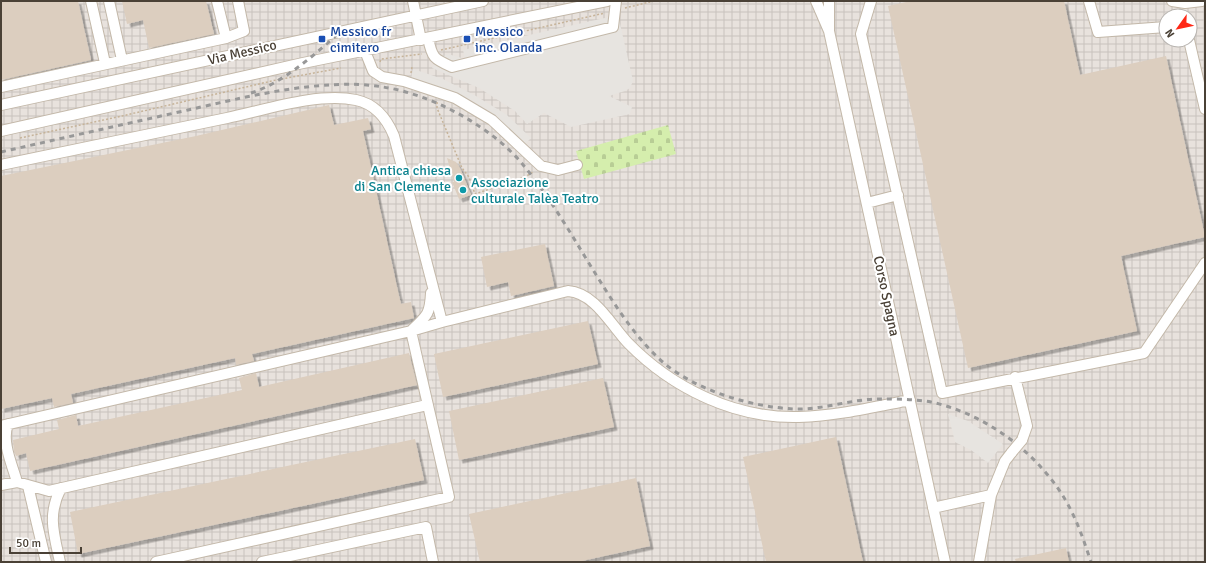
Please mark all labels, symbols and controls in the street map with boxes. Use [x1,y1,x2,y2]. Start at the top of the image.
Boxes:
north arrow [1158,8,1198,48]
place label: Messico fr cimitero [330,23,392,56]
place label: Messico inc. Olanda [475,23,542,56]
text: N [1162,26,1178,40]
marker: Messico fr cimitero [317,34,327,44]
marker: Messico inc. Olanda [462,34,472,44]
street label: Via Messico [206,36,278,69]
place label: Antica chiesa di San Clemente [354,162,451,195]
marker: Antica chiesa di San Clemente [454,173,464,183]
place label: Associazione culturale Talèa Teatro [471,174,599,207]
marker: Associazione culturale Talèa Teatro [458,185,468,195]
street label: Corso Spagna [870,254,903,338]
scale bar [10,529,81,555]
text: 50 m [16,536,41,551]

